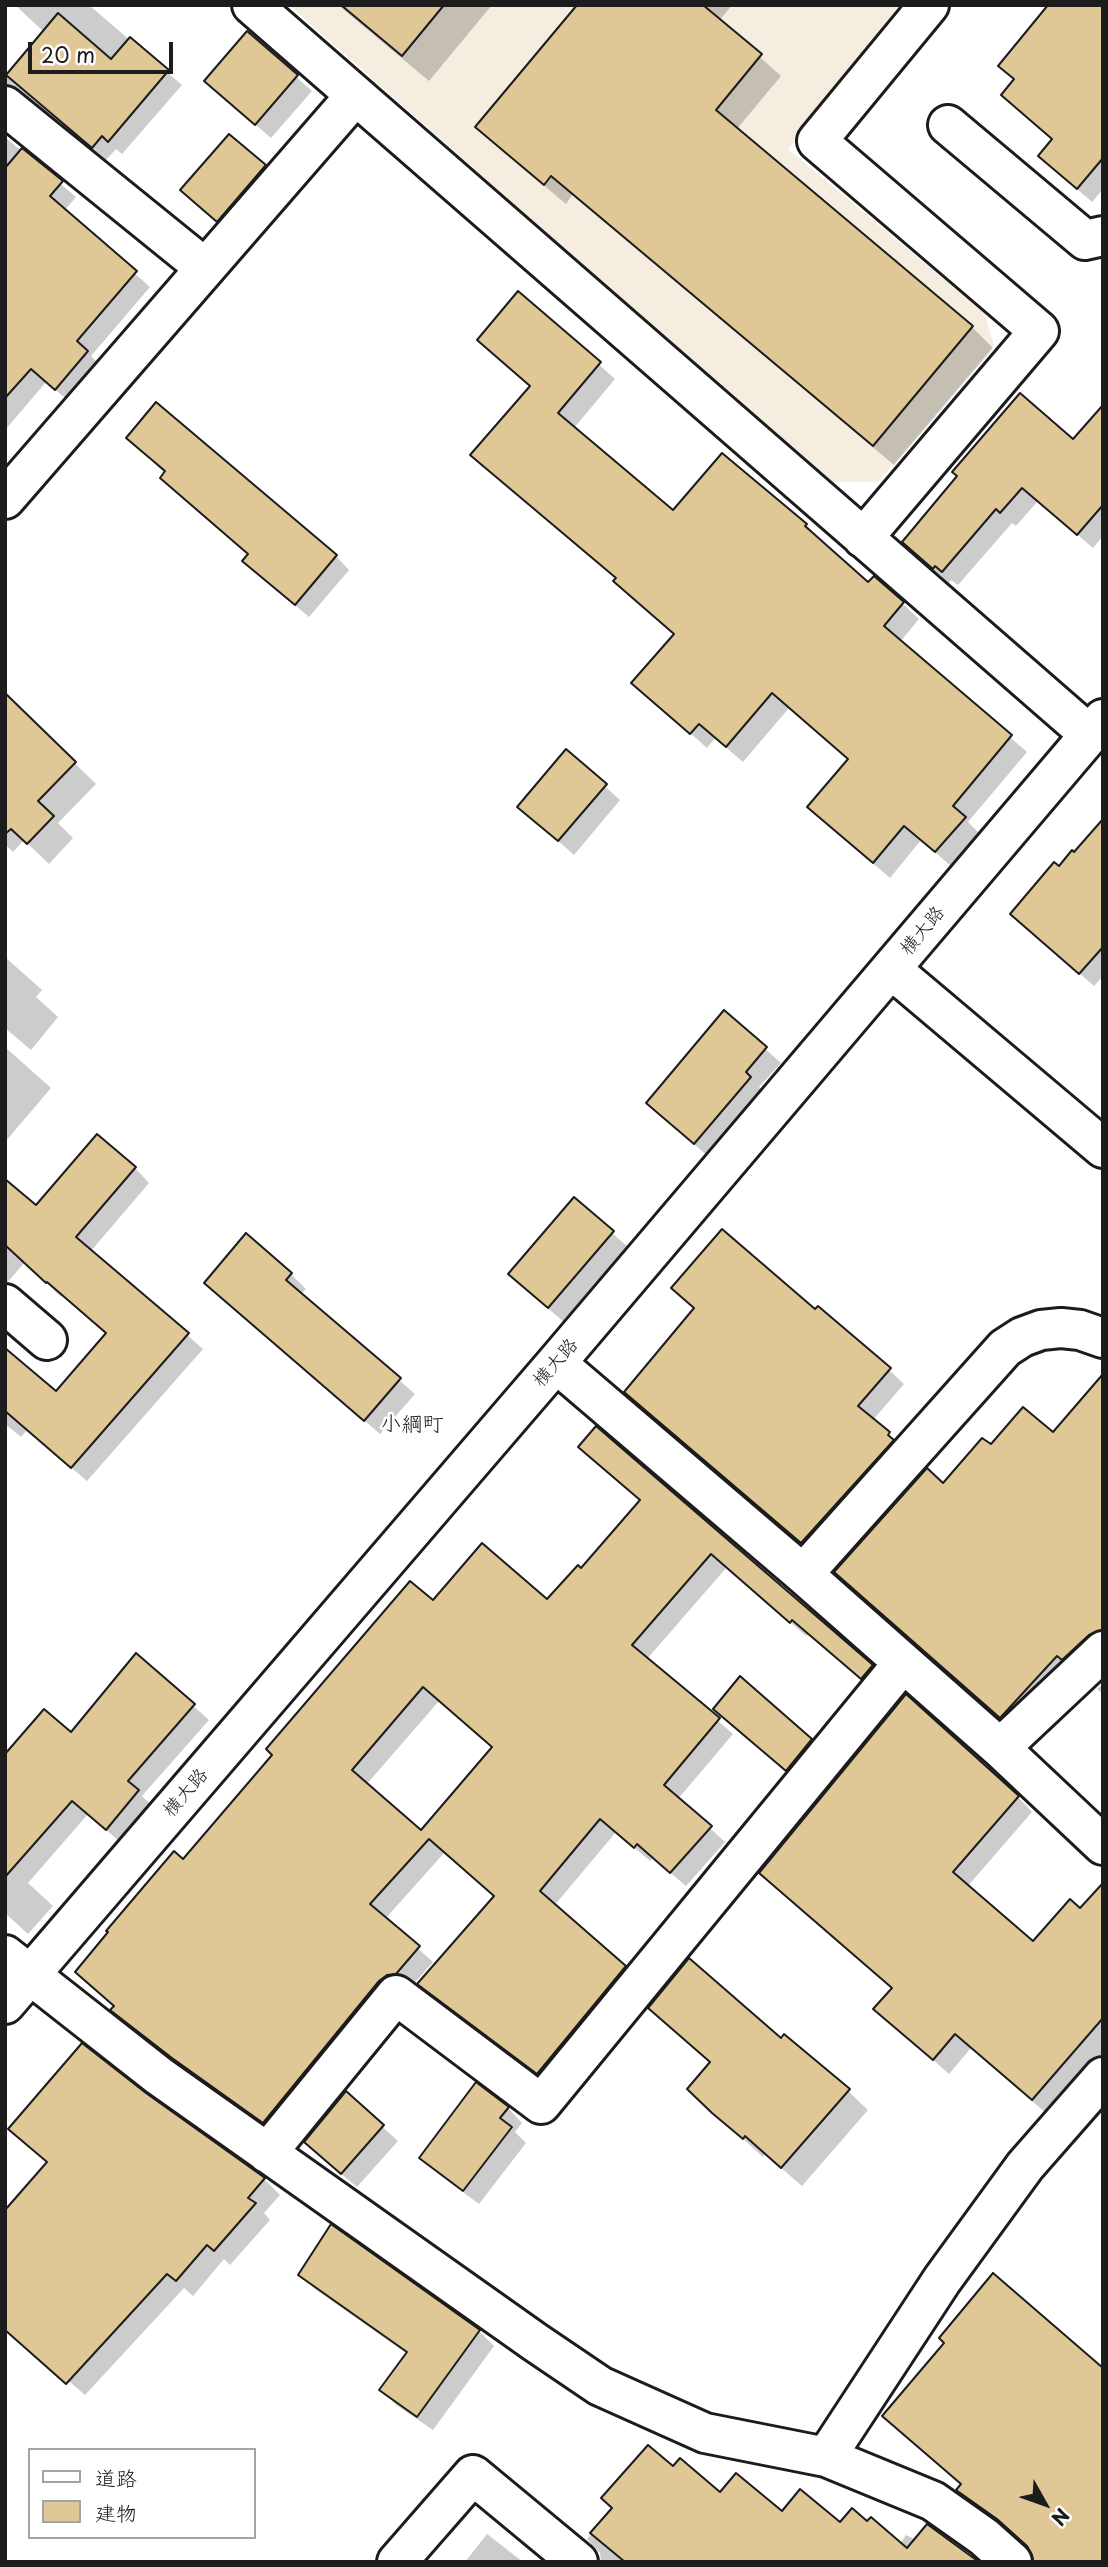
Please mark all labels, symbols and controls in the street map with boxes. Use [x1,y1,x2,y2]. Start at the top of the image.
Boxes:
scale bar [32,28,177,72]
text: 20 m [41,38,95,70]
street label: 横大路 [896,902,950,960]
street label: 横大路 [529,1334,583,1392]
district label: 小綱町 [381,1412,443,1438]
street label: 横大路 [159,1764,213,1822]
legend [28,2448,256,2539]
text: 道路 [95,2461,137,2493]
north arrow [1010,2469,1080,2539]
text: 建物 [95,2496,137,2528]
text: N [1046,2503,1077,2532]

